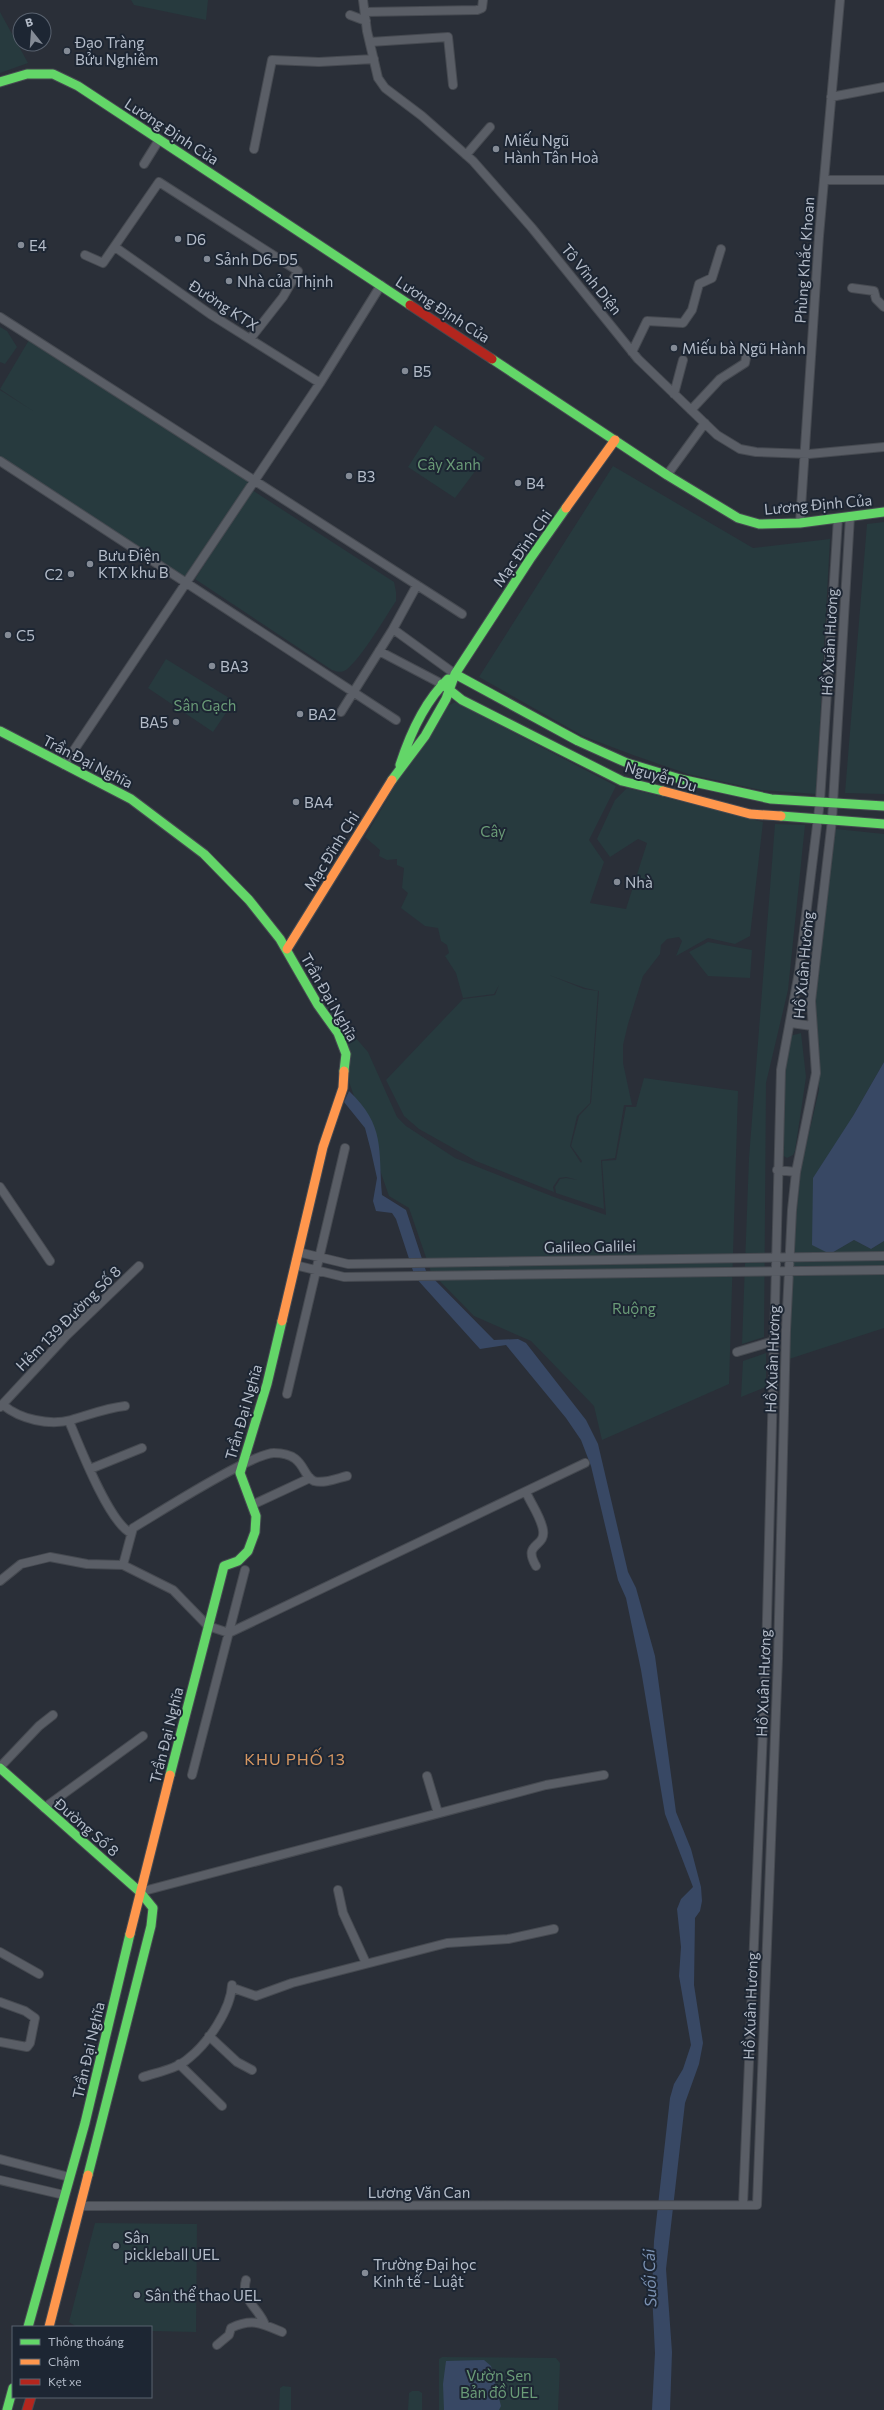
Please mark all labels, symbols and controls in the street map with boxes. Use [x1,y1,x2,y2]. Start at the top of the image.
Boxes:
north arrow [12,12,52,52]
text: B [24,15,34,29]
place label: Đạo Tràng Bửu Nghiêm [74,33,158,68]
marker: Đạo Tràng Bửu Nghiêm [62,46,72,56]
street label: Lương Định Của [122,94,222,168]
place label: Miếu Ngũ Hành Tân Hoà [504,131,599,166]
marker: Miếu Ngũ Hành Tân Hoà [491,144,501,154]
street label: Phùng Khắc Khoan [791,196,817,324]
place label: D6 [186,230,206,248]
marker: D6 [173,234,183,244]
place label: E4 [29,236,47,254]
marker: E4 [16,240,26,250]
street label: Tô Vĩnh Diện [558,240,626,318]
place label: Sảnh D6-D5 [215,250,298,268]
marker: Sảnh D6-D5 [202,254,212,264]
place label: Nhà của Thịnh [237,272,333,290]
street label: Lương Định Của [393,272,493,346]
street label: Đường KTX [185,275,262,334]
marker: Nhà của Thịnh [224,276,234,286]
place label: Miếu bà Ngũ Hành [682,339,806,357]
marker: Miếu bà Ngũ Hành [669,343,679,353]
place label: B5 [413,362,431,380]
marker: B5 [400,366,410,376]
park label: Cây Xanh [417,455,481,473]
place label: B3 [357,467,375,485]
marker: B3 [344,471,354,481]
place label: B4 [526,474,545,492]
marker: B4 [513,478,523,488]
street label: Lương Định Của [763,490,873,518]
street label: Mạc Đĩnh Chi [489,506,555,590]
place label: Bưu Điện KTX khu B [98,546,169,581]
marker: Bưu Điện KTX khu B [85,559,95,569]
place label: C2 [44,565,63,583]
marker: C2 [66,569,76,579]
street label: Hồ Xuân Hương [817,588,841,696]
place label: C5 [16,626,35,644]
marker: C5 [3,630,13,640]
place label: BA3 [220,657,249,675]
marker: BA3 [207,661,217,671]
park label: Sân Gạch [174,696,236,714]
place label: BA2 [308,705,336,723]
marker: BA2 [295,709,305,719]
place label: BA5 [139,713,168,731]
marker: BA5 [171,717,181,727]
street label: Trần Đại Nghĩa [40,731,136,791]
street label: Nguyễn Du [623,757,699,795]
place label: BA4 [304,793,333,811]
marker: BA4 [291,797,301,807]
street label: Mạc Đĩnh Chi [300,808,362,894]
park label: Cây [480,822,506,840]
place label: Nhà [625,873,653,891]
marker: Nhà [612,877,622,887]
street label: Hồ Xuân Hương [789,911,817,1019]
street label: Trần Đại Nghĩa [298,950,362,1044]
street label: Galileo Galilei [544,1236,636,1256]
street label: Hẻm 139 Đường Số 8 [12,1262,124,1374]
park label: Ruộng [612,1299,656,1317]
street label: Hồ Xuân Hương [761,1305,783,1413]
street label: Trần Đại Nghĩa [221,1362,265,1462]
street label: Hồ Xuân Hương [752,1629,774,1737]
street label: Trần Đại Nghĩa [145,1685,187,1785]
district label: KHU PHỐ 13 [244,1747,346,1768]
street label: Đường Số 8 [50,1794,123,1860]
street label: Hồ Xuân Hương [739,1952,761,2060]
street label: Trần Đại Nghĩa [68,2000,108,2100]
street label: Lương Văn Can [368,2183,470,2201]
place label: Sân pickleball UEL [124,2228,220,2263]
marker: Sân pickleball UEL [111,2241,121,2251]
water label: Suối Cái [638,2248,660,2308]
place label: Trường Đại học Kinh tế - Luật [373,2255,476,2290]
marker: Trường Đại học Kinh tế - Luật [360,2268,370,2278]
place label: Sân thể thao UEL [145,2286,262,2304]
marker: Sân thể thao UEL [132,2290,142,2300]
legend [12,2326,152,2398]
text: Thông thoáng [48,2334,124,2348]
text: Chậm [48,2354,80,2368]
park label: Vườn Sen Bản đồ UEL [460,2366,538,2401]
text: Kẹt xe [48,2374,82,2388]

